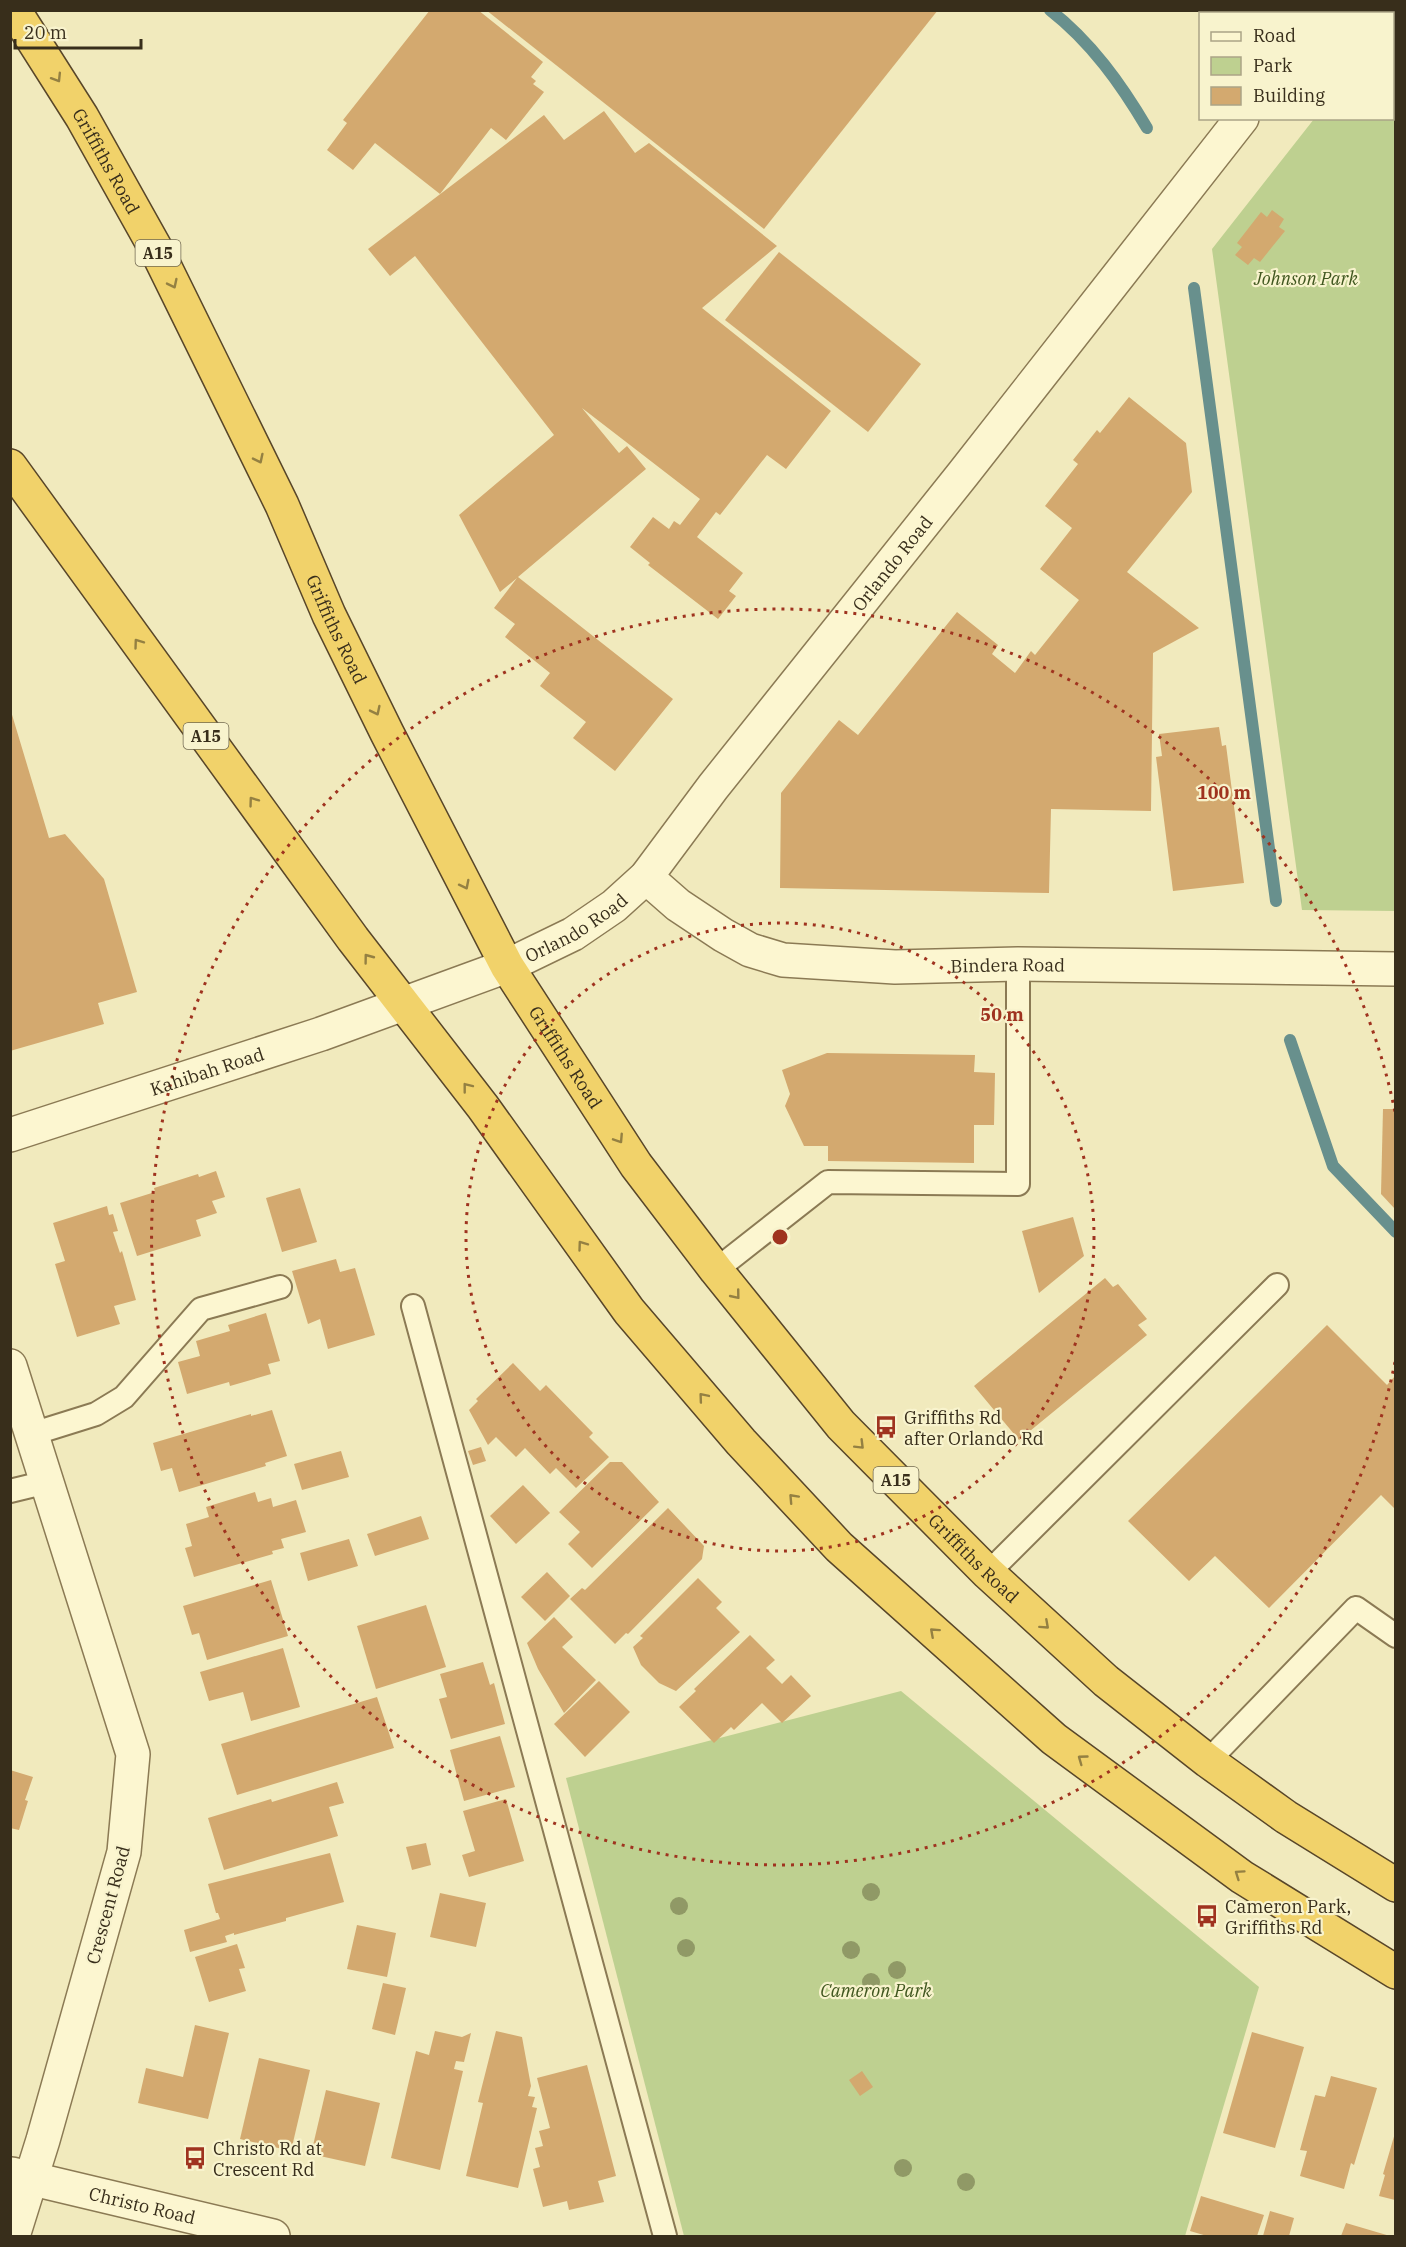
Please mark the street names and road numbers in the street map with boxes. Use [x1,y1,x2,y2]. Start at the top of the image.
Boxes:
street label: Griffiths Road [68,104,145,218]
road number: A15 [136,240,180,266]
street label: Orlando Road [847,511,937,616]
street label: Griffiths Road [302,571,372,687]
road number: A15 [184,723,228,749]
street label: Orlando Road [521,888,632,967]
street label: Bindera Road [950,952,1065,977]
street label: Griffiths Road [524,1001,608,1113]
street label: Kahibah Road [147,1042,267,1100]
road number: A15 [874,1467,918,1493]
street label: Griffiths Road [924,1509,1024,1607]
street label: Crescent Road [81,1843,135,1967]
street label: Christo Road [87,2181,198,2229]

